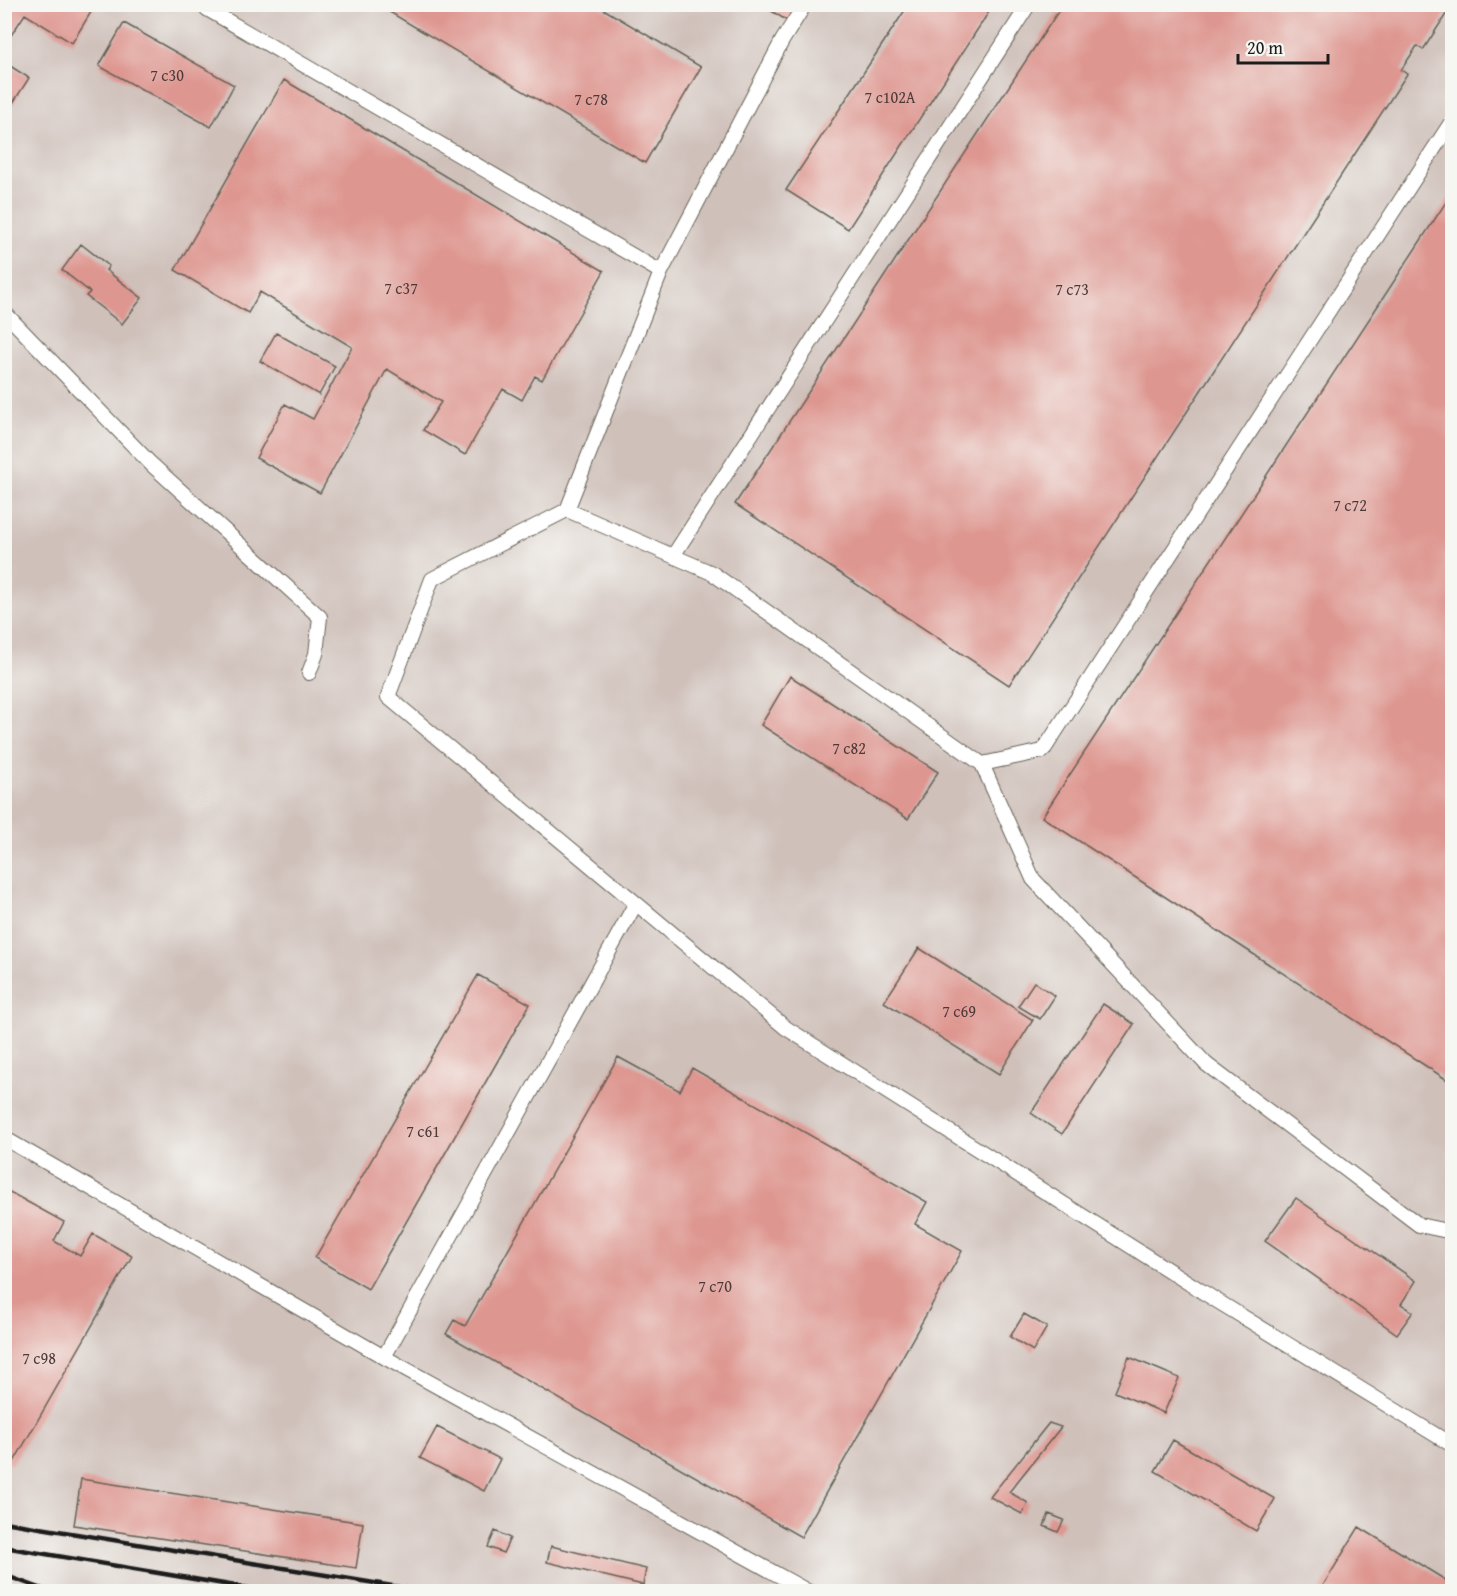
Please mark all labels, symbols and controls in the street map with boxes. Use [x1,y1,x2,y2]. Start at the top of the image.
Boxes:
scale bar [1238,27,1328,65]
text: 20 m [1247,34,1283,61]
house number: 7 с30 [150,63,184,87]
house number: 7 с102А [864,85,916,109]
house number: 7 с78 [574,87,608,111]
house number: 7 с37 [384,276,418,300]
house number: 7 с73 [1055,277,1089,301]
house number: 7 с72 [1333,493,1367,517]
house number: 7 с82 [832,736,866,760]
house number: 7 с69 [942,999,976,1023]
house number: 7 с61 [406,1119,440,1143]
house number: 7 с70 [698,1274,732,1298]
house number: 7 с98 [22,1346,56,1370]

